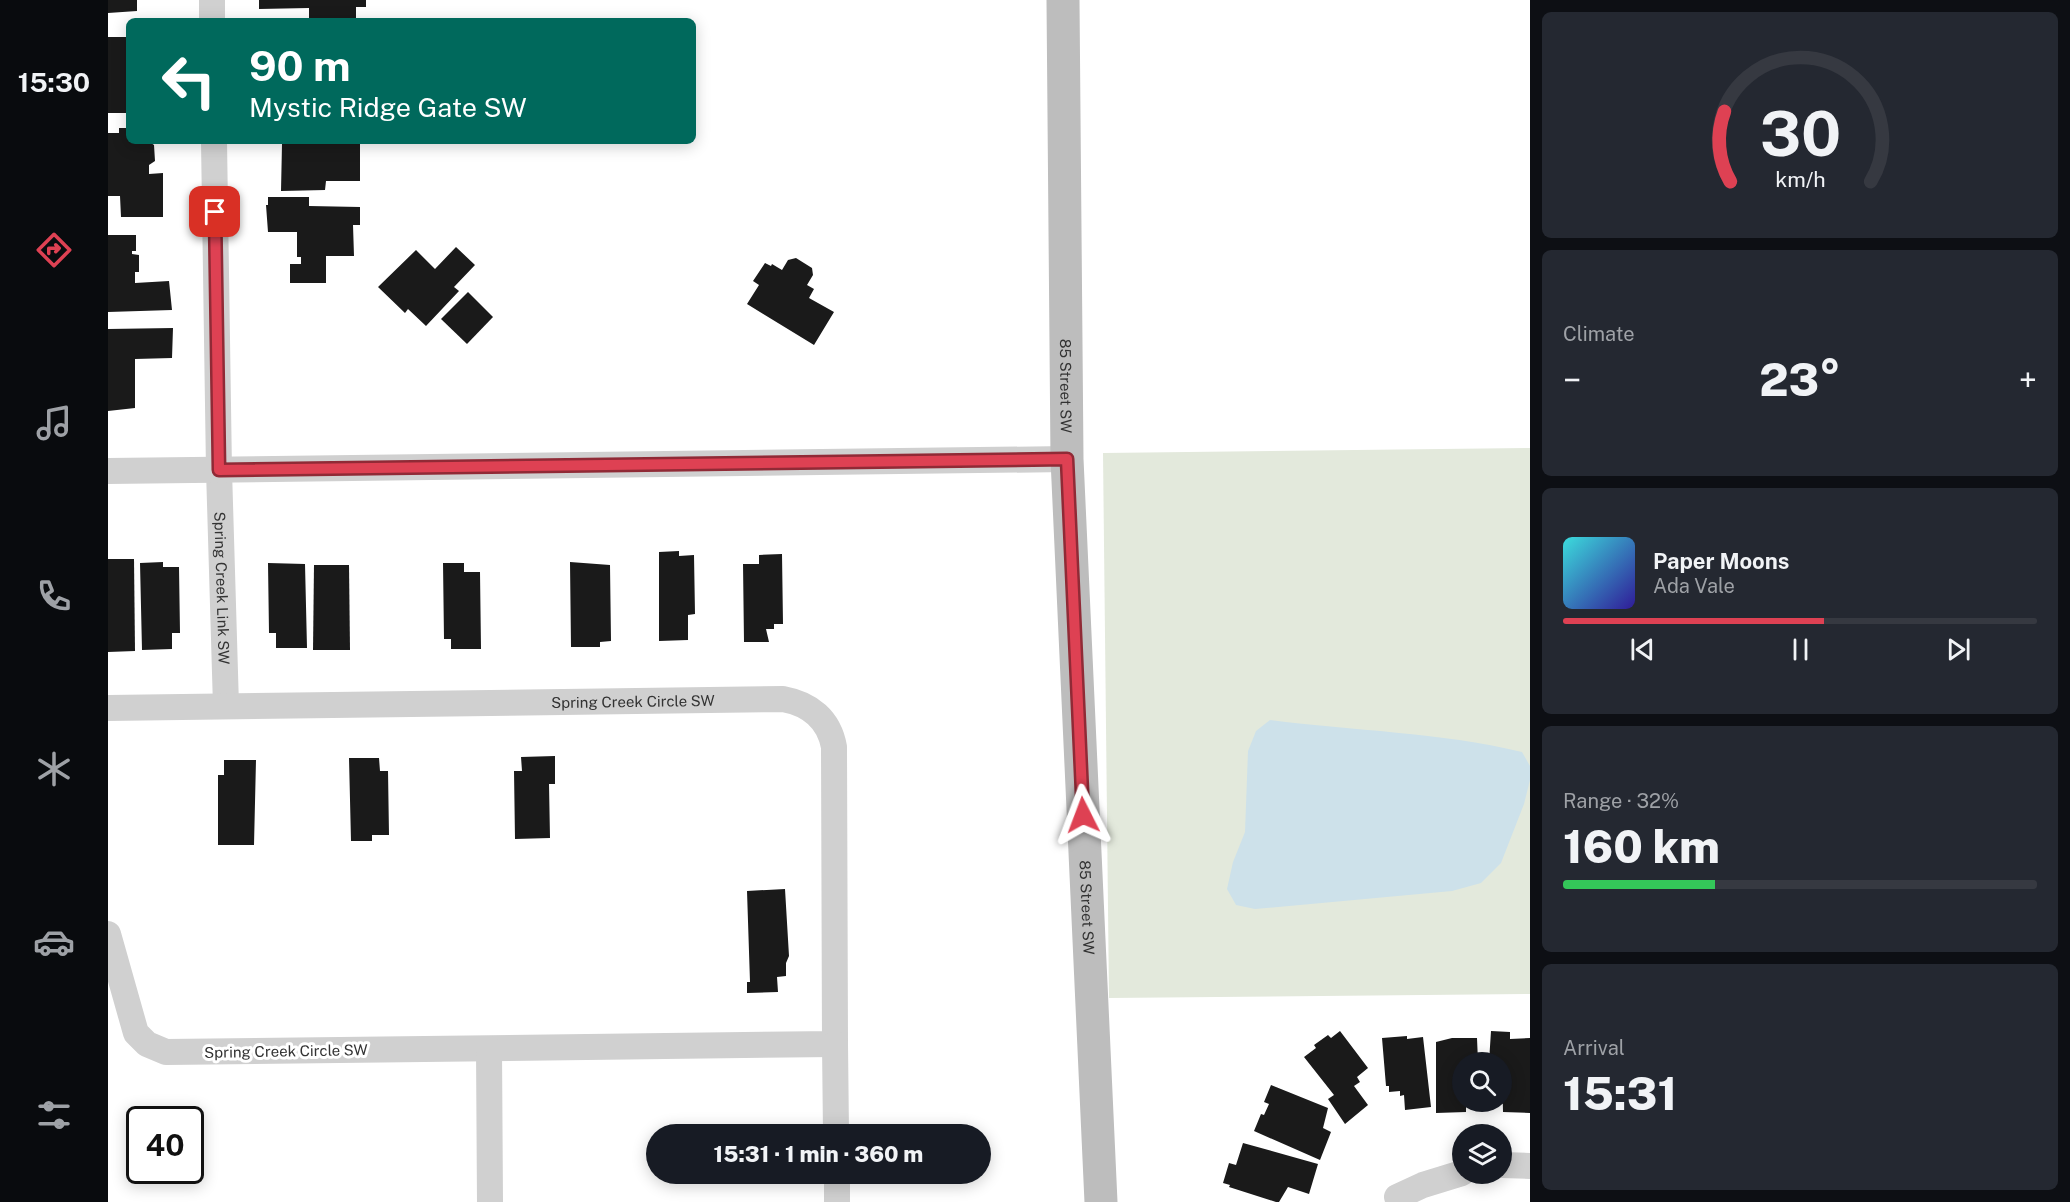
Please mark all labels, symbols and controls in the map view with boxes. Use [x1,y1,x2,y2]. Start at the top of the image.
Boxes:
text: 90 m [249,41,351,90]
icon: left [150,42,228,120]
text: 15:30 [18,66,90,98]
text: Mystic Ridge Gate SW [249,91,527,123]
text: 30 [1759,97,1841,170]
text: km/h [1775,167,1825,192]
pin [189,186,240,237]
icon: arrive [198,195,231,228]
icon: directions [33,229,75,271]
text: Climate [1563,322,1635,346]
street label: 85 Street SW [1057,339,1075,433]
text: 23° [1759,353,1841,406]
text: − [1563,361,1581,399]
text: + [2019,361,2037,399]
icon: music [33,402,75,444]
street label: Spring Creek Link SW [212,511,233,665]
text: Paper Moons [1653,548,1789,574]
text: Ada Vale [1653,574,1735,598]
icon: phone [33,575,75,617]
icon: previous [1626,633,1659,666]
icon: pause [1784,633,1817,666]
icon: next [1942,633,1975,666]
street label: Spring Creek Circle SW [551,691,715,711]
icon: climate [33,748,75,790]
position arrow [1051,783,1115,847]
text: Range · 32% [1563,789,1679,813]
text: 160 km [1563,820,1720,873]
street label: 85 Street SW [1077,860,1098,955]
icon: car [33,921,75,963]
text: Arrival [1563,1036,1625,1060]
street label: Spring Creek Circle SW [204,1041,368,1061]
map controls [1452,1052,1512,1184]
button: search [1452,1052,1512,1112]
text: 15:31 [1563,1067,1677,1120]
icon: filters [33,1094,75,1136]
speed limit sign: 40 [126,1106,204,1184]
button: layers [1452,1124,1512,1184]
text: 15:31 · 1 min · 360 m [714,1141,923,1167]

